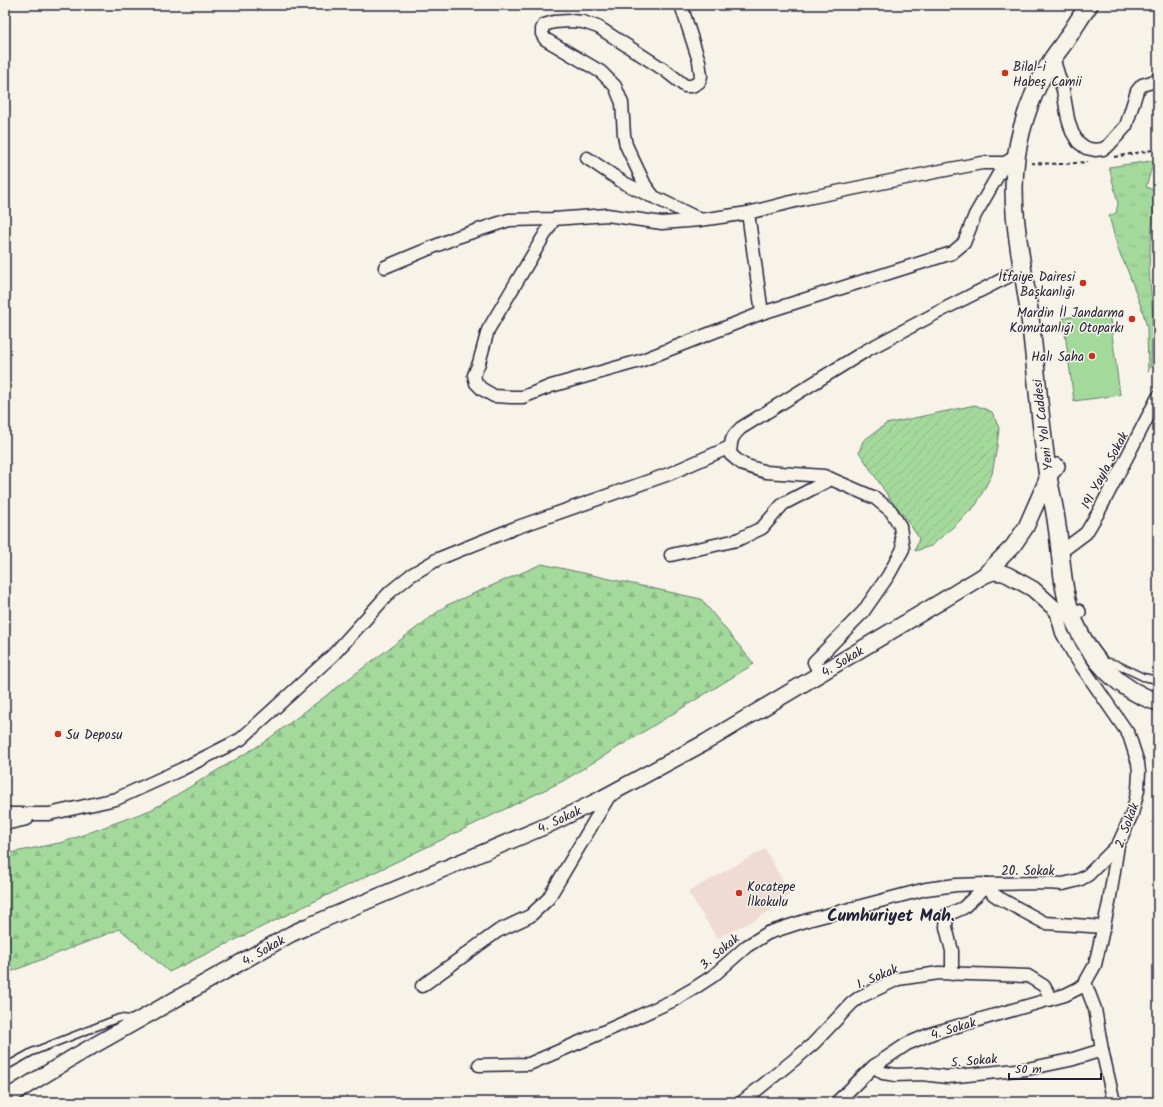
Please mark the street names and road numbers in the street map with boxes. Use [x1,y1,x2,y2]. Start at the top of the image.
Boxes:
street label: Yeni Yol Caddesi [1027,377,1059,472]
street label: 191 Yayla Sokak [1076,427,1135,513]
street label: 4. Sokak [817,641,869,683]
street label: 2. Sokak [1110,799,1146,851]
street label: 4. Sokak [534,801,586,840]
street label: 20. Sokak [1001,861,1056,882]
street label: 3. Sokak [695,928,745,975]
street label: 4. Sokak [238,930,290,972]
street label: 1. Sokak [853,959,903,996]
street label: 4. Sokak [928,1012,980,1046]
street label: 5. Sokak [950,1049,999,1074]

